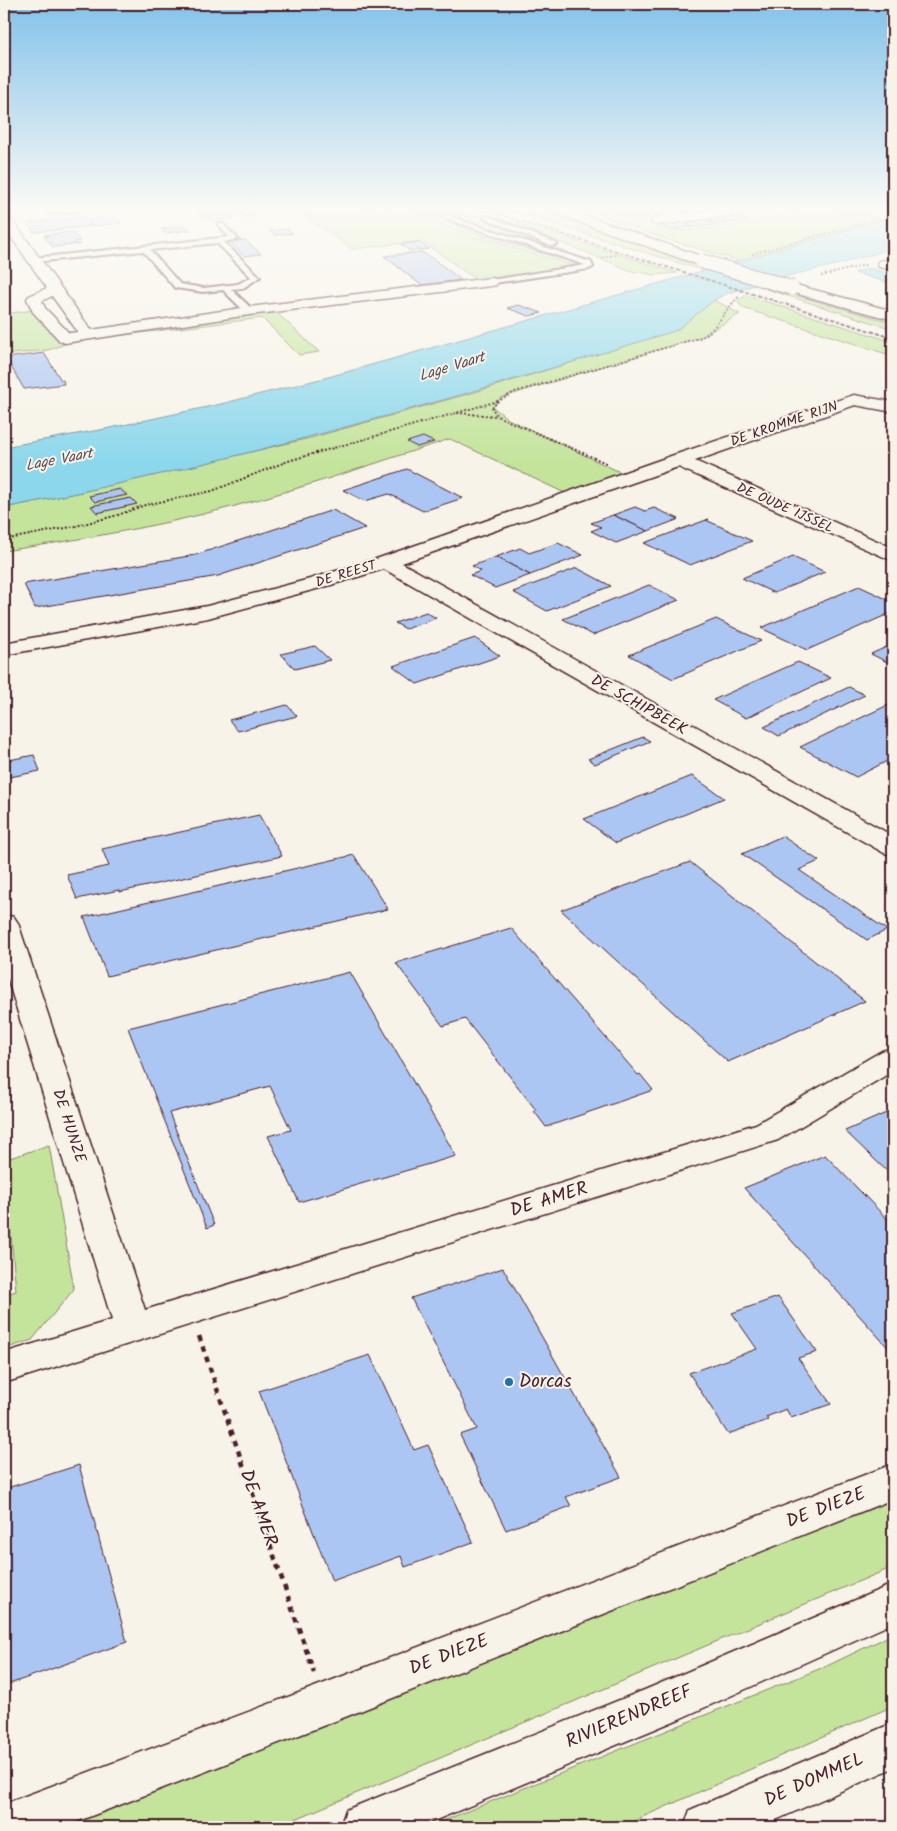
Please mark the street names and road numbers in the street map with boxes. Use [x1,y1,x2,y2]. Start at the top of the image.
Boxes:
street label: DE KROMME RIJN [727,395,841,453]
street label: DE OUDE IJSSEL [733,477,837,539]
street label: DE REEST [313,554,380,594]
street label: DE SCHIPBEEK [586,668,692,742]
street label: DE HUNZE [45,1086,93,1167]
street label: DE AMER [506,1174,592,1226]
street label: DE AMER [231,1465,285,1551]
street label: DE DIEZE [782,1479,871,1537]
street label: DE DIEZE [405,1626,494,1684]
street label: RIVIERENDREEF [561,1676,699,1757]
street label: DE DOMMEL [759,1745,869,1815]

